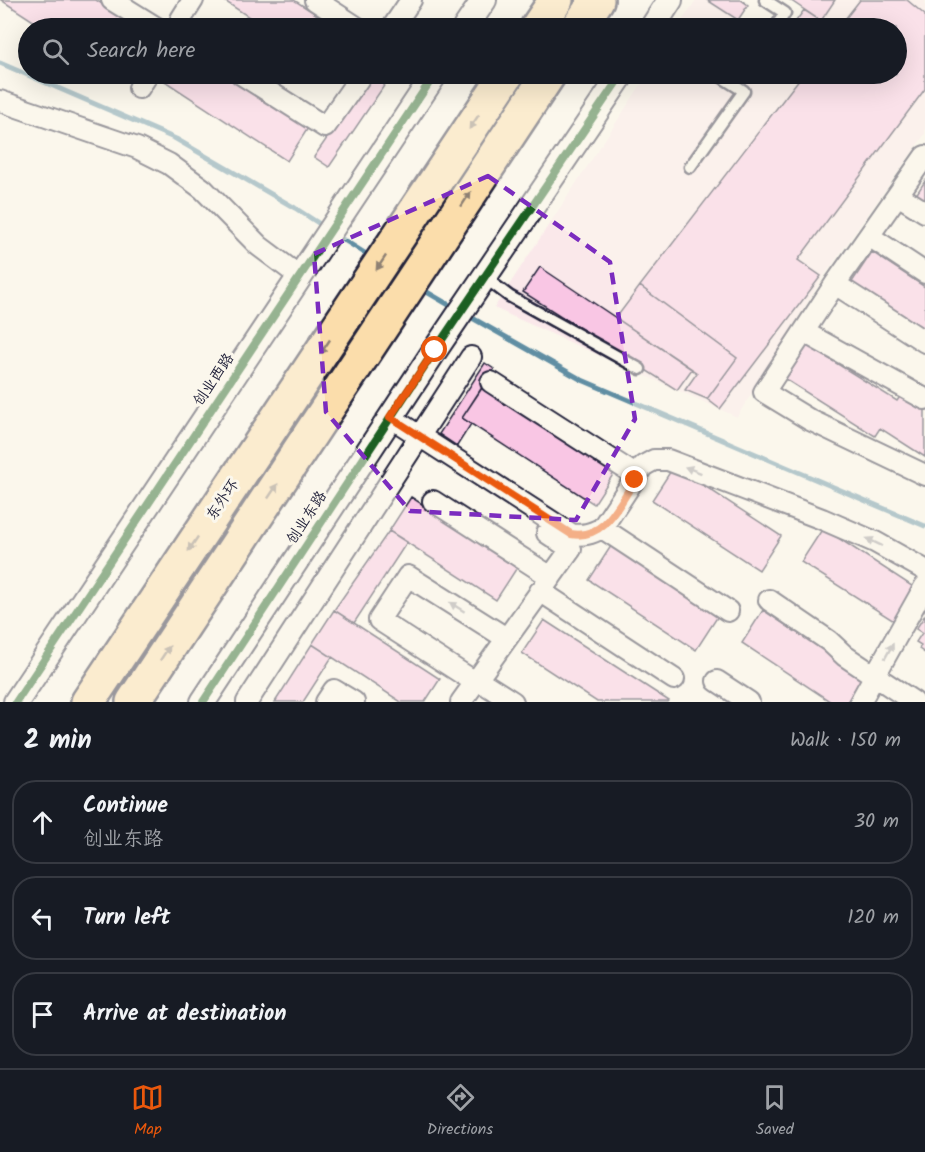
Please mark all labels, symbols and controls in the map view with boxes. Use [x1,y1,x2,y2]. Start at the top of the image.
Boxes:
search box [18,18,907,84]
text: Search here [87,34,195,69]
icon: search [39,35,72,68]
one-way arrow [469,114,480,130]
one-way arrow [460,191,471,207]
one-way arrow [375,254,387,270]
route start [421,336,447,362]
one-way arrow [320,339,331,355]
street label: 创业西路 [187,348,241,412]
one-way arrow [684,464,702,474]
route end [621,466,647,492]
street label: 东外环 [200,475,246,525]
one-way arrow [267,483,278,499]
street label: 创业东路 [281,486,333,550]
one-way arrow [188,536,199,552]
one-way arrow [865,537,882,547]
one-way arrow [449,601,465,613]
one-way arrow [884,642,894,659]
one-way arrow [159,646,171,662]
text: 2 min [24,720,92,762]
text: Walk · 150 m [790,725,901,757]
text: Continue [83,789,168,824]
icon: ahead [26,806,59,839]
text: 30 m [854,806,899,838]
text: 创业东路 [83,824,163,856]
text: Turn left [83,901,170,936]
icon: left [26,902,59,935]
text: 120 m [847,902,899,934]
text: Arrive at destination [83,997,286,1032]
icon: arrive [26,998,59,1031]
tab: Map [131,1081,164,1142]
tab: Directions [427,1081,493,1142]
tab: Saved [756,1081,794,1142]

